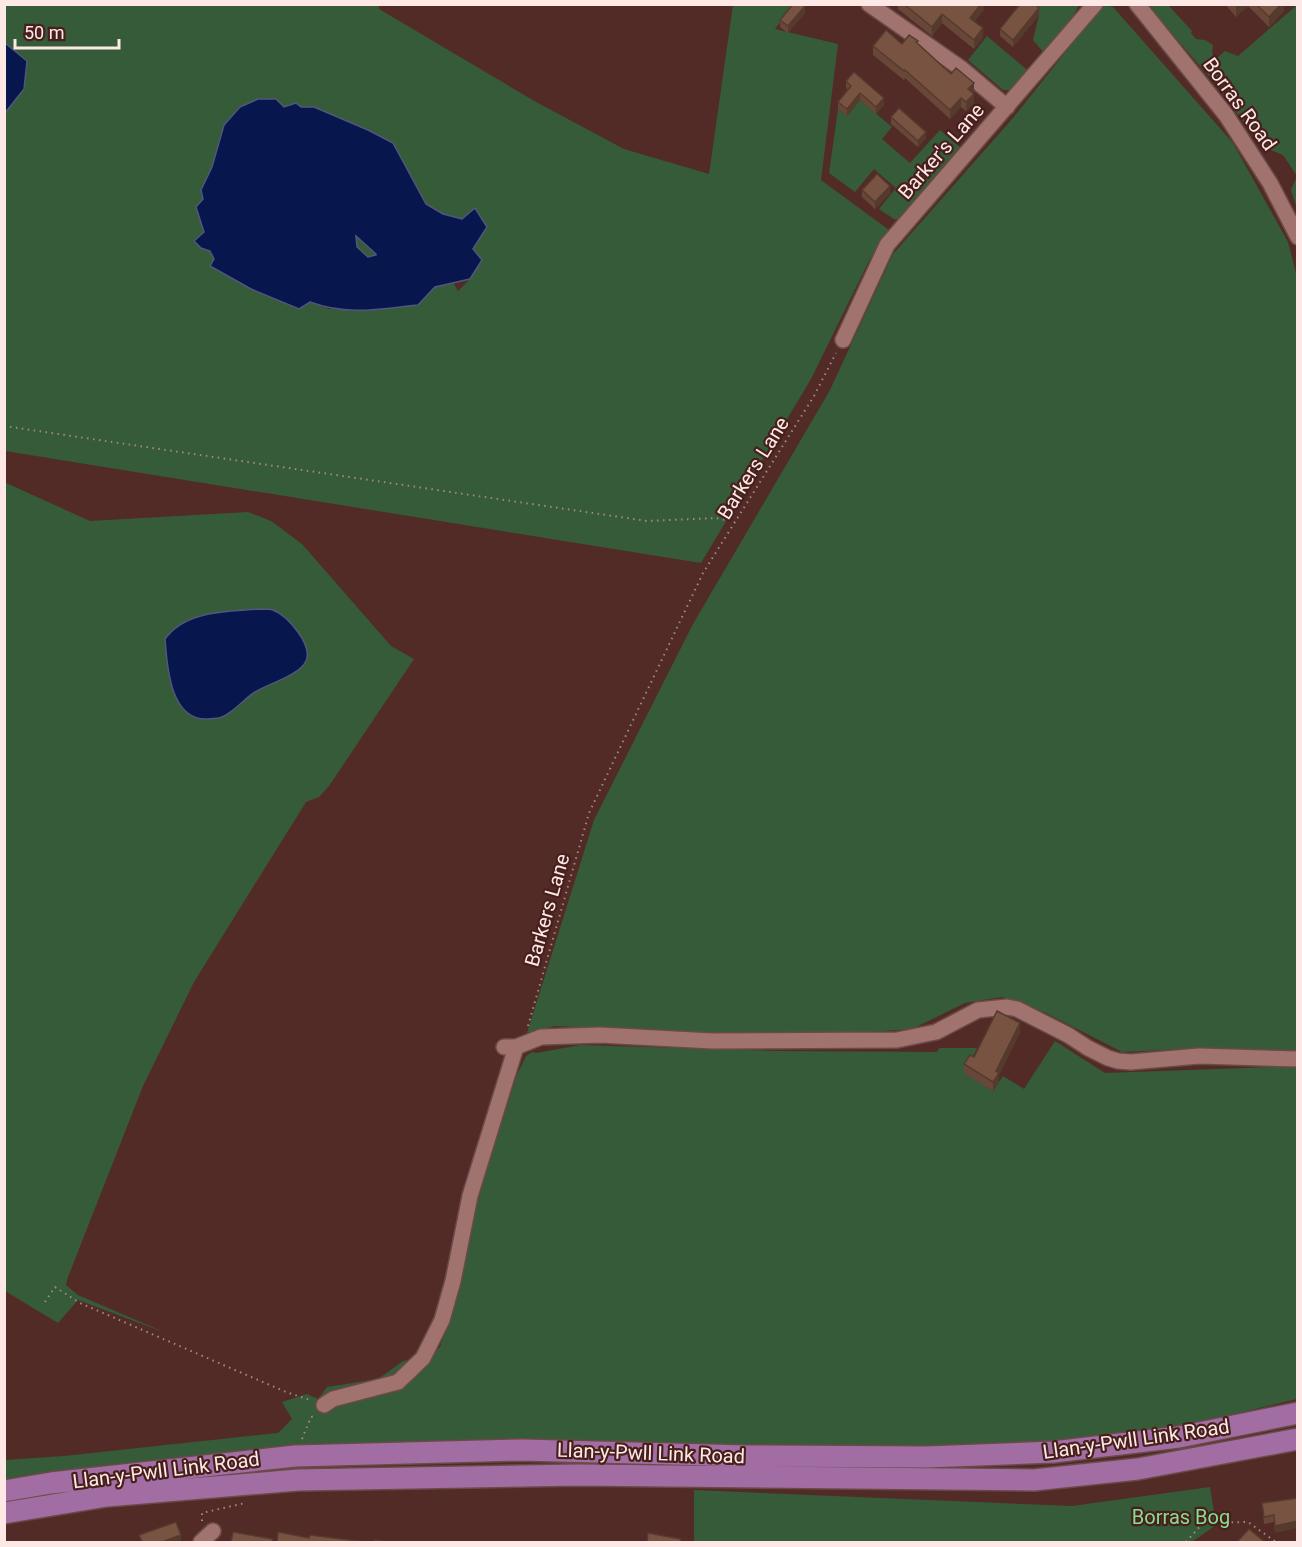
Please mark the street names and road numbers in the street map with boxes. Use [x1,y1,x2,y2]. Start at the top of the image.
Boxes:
street label: Borras Road [1198,53,1282,155]
street label: Barker's Lane [893,98,989,204]
street label: Barkers Lane [712,412,794,524]
street label: Barkers Lane [519,851,575,969]
street label: Llan-y-Pwll Link Road [1041,1414,1231,1464]
street label: Llan-y-Pwll Link Road [557,1438,745,1468]
street label: Llan-y-Pwll Link Road [71,1447,261,1493]

